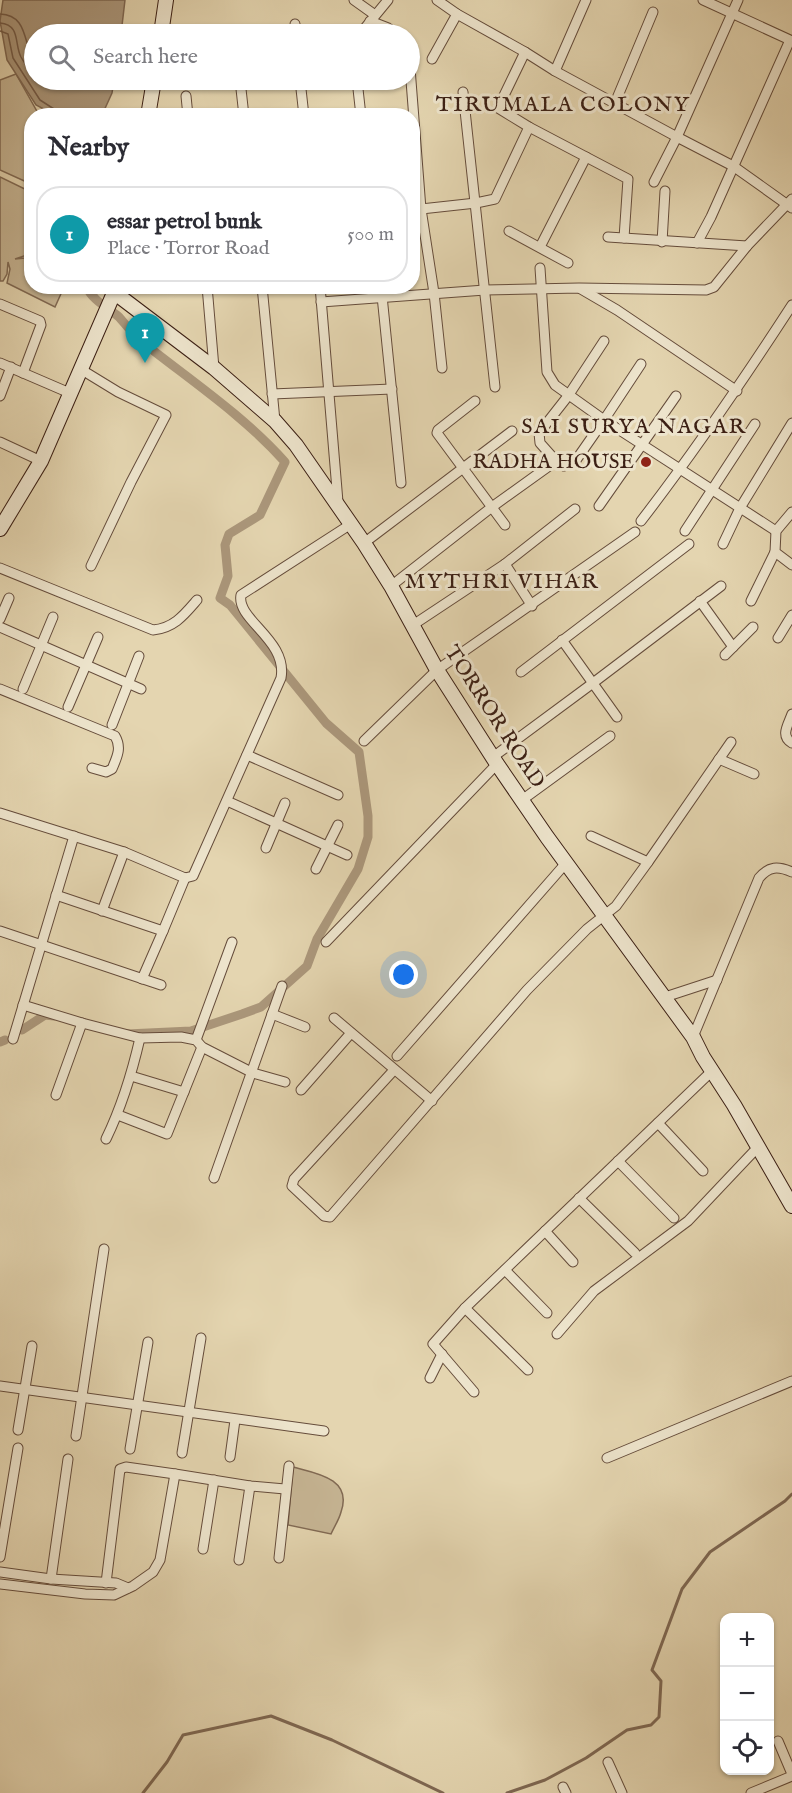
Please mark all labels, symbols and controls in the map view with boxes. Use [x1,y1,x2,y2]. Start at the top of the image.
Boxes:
search box [24,24,420,90]
icon: search [45,41,78,74]
text: Search here [93,43,198,71]
district label: TIRUMALA COLONY [436,91,690,119]
text: Nearby [48,131,129,164]
text: essar petrol bunk [107,208,262,236]
text: 1 [66,222,73,247]
text: 500 m [347,222,394,247]
text: Place · Torror Road [107,236,269,261]
pin: 1 [126,314,164,363]
district label: SAI SURYA NAGAR [521,413,747,441]
place label: RADHA HOUSE [473,449,634,476]
marker: RADHA HOUSE [639,455,653,469]
district label: MYTHRI VIHAR [405,568,599,596]
street label: TORROR ROAD [438,640,550,794]
your location [389,960,418,989]
map controls [720,1613,774,1775]
button: + [720,1613,774,1667]
button: − [720,1667,774,1721]
button: locate [720,1721,774,1775]

